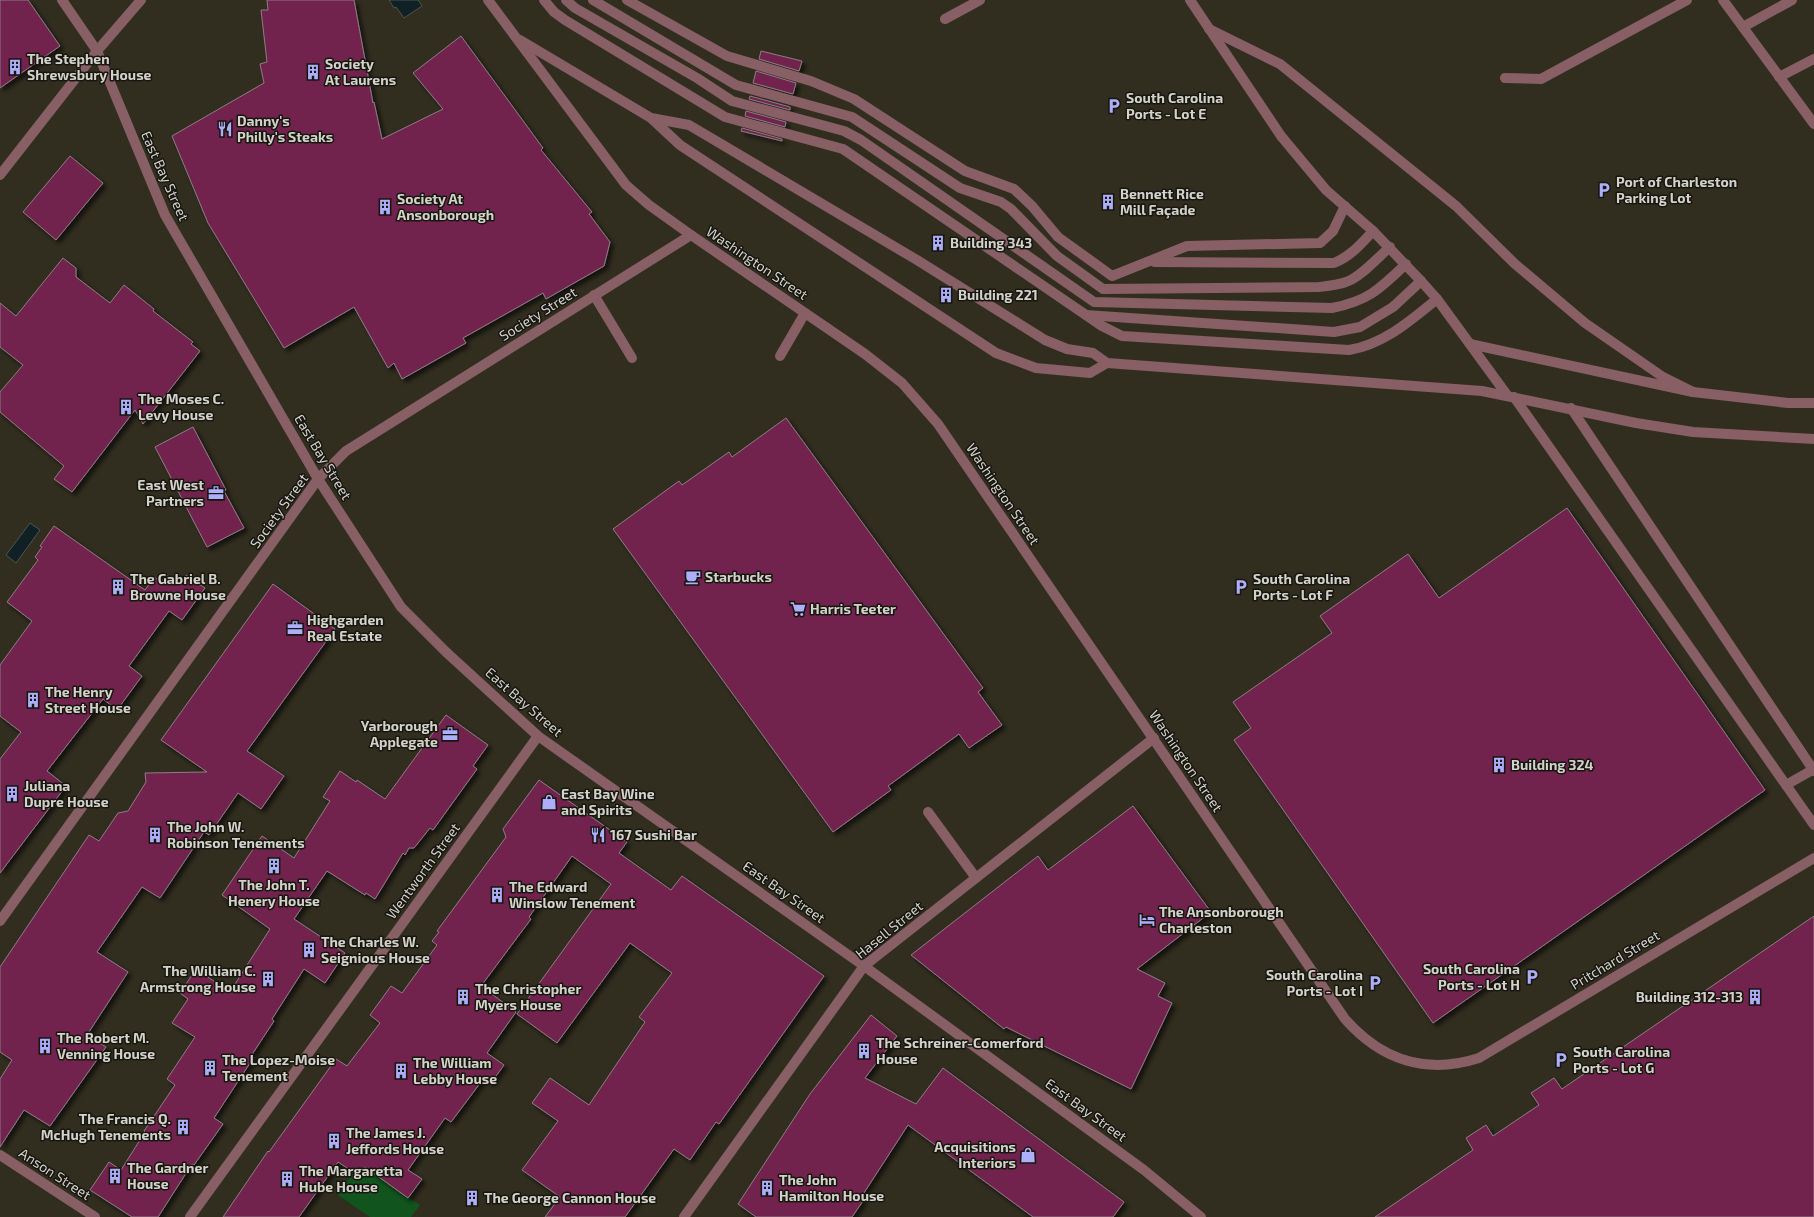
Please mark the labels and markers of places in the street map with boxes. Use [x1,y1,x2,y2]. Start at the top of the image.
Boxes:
place label: The Stephen Shrewsbury House [27,50,152,83]
place label: Society At Laurens [325,55,396,88]
building icon: The Stephen Shrewsbury House [6,58,24,76]
building icon: Society At Laurens [304,63,322,81]
place label: South Carolina Ports - Lot E [1126,89,1223,122]
parking icon: South Carolina Ports - Lot E [1105,97,1123,115]
place label: Danny's Philly's Steaks [237,112,333,145]
restaurant icon: Danny's Philly's Steaks [216,120,234,138]
place label: Port of Charleston Parking Lot [1616,173,1737,206]
parking icon: Port of Charleston Parking Lot [1595,181,1613,199]
place label: Bennett Rice Mill Façade [1120,185,1204,219]
place label: Society At Ansonborough [397,190,494,223]
building icon: Bennett Rice Mill Façade [1099,193,1117,211]
building icon: Society At Ansonborough [376,198,394,216]
building icon: Building 343 [929,234,947,252]
place label: Building 343 [950,234,1032,251]
building icon: Building 221 [937,286,955,304]
place label: Building 221 [958,286,1038,303]
place label: The Moses C. Levy House [138,390,224,423]
building icon: The Moses C. Levy House [117,398,135,416]
place label: East West Partners [137,476,204,509]
office icon: East West Partners [207,484,225,502]
cafe icon: Starbucks [684,568,702,586]
place label: Starbucks [705,568,772,585]
place label: The Gabriel B. Browne House [130,570,226,603]
place label: South Carolina Ports - Lot F [1253,570,1350,603]
building icon: The Gabriel B. Browne House [109,578,127,596]
parking icon: South Carolina Ports - Lot F [1232,578,1250,596]
supermarket icon: Harris Teeter [789,600,807,618]
place label: Harris Teeter [810,600,896,617]
place label: Highgarden Real Estate [307,611,384,644]
office icon: Highgarden Real Estate [286,619,304,637]
place label: The Henry Street House [45,683,131,716]
building icon: The Henry Street House [24,691,42,709]
place label: Yarborough Applegate [361,717,438,750]
office icon: Yarborough Applegate [441,725,459,743]
building icon: Building 324 [1490,756,1508,774]
place label: Building 324 [1511,756,1594,773]
place label: Juliana Dupre House [24,777,109,810]
building icon: Juliana Dupre House [3,785,21,803]
place label: East Bay Wine and Spirits [561,785,655,818]
shop icon: East Bay Wine and Spirits [540,793,558,811]
place label: The John W. Robinson Tenements [167,818,305,851]
building icon: The John W. Robinson Tenements [146,826,164,844]
restaurant icon: 167 Sushi Bar [589,826,607,844]
place label: 167 Sushi Bar [610,826,697,843]
building icon: The John T. Henery House [265,857,283,875]
place label: The John T. Henery House [228,876,320,909]
place label: The Edward Winslow Tenement [509,878,635,911]
building icon: The Edward Winslow Tenement [488,886,506,904]
place label: The Ansonborough Charleston [1159,903,1284,936]
hotel icon: The Ansonborough Charleston [1138,911,1156,929]
place label: The Charles W. Seignious House [321,933,430,966]
building icon: The Charles W. Seignious House [300,941,318,959]
place label: South Carolina Ports - Lot H [1423,960,1520,993]
place label: The William C. Armstrong House [140,962,256,995]
place label: South Carolina Ports - Lot I [1266,966,1363,999]
parking icon: South Carolina Ports - Lot H [1523,968,1541,986]
building icon: The William C. Armstrong House [259,970,277,988]
parking icon: South Carolina Ports - Lot I [1366,974,1384,992]
place label: The Christopher Myers House [475,980,581,1013]
building icon: The Christopher Myers House [454,988,472,1006]
place label: Building 312-313 [1636,988,1743,1005]
building icon: Building 312-313 [1746,988,1764,1006]
place label: The Robert M. Venning House [57,1029,155,1062]
place label: The Schreiner-Comerford House [876,1034,1044,1067]
building icon: The Robert M. Venning House [36,1037,54,1055]
building icon: The Schreiner-Comerford House [855,1042,873,1060]
place label: South Carolina Ports - Lot G [1573,1043,1670,1076]
place label: The Lopez-Moise Tenement [222,1051,335,1084]
parking icon: South Carolina Ports - Lot G [1552,1051,1570,1069]
place label: The William Lebby House [413,1054,497,1087]
building icon: The Lopez-Moise Tenement [201,1059,219,1077]
building icon: The William Lebby House [392,1062,410,1080]
place label: The Francis Q. McHugh Tenements [41,1110,171,1143]
building icon: The Francis Q. McHugh Tenements [174,1118,192,1136]
place label: The James J. Jeffords House [346,1124,444,1157]
building icon: The James J. Jeffords House [325,1132,343,1150]
place label: Acquisitions Interiors [934,1138,1016,1171]
shop icon: Acquisitions Interiors [1019,1146,1037,1164]
place label: The Gardner House [127,1159,208,1192]
place label: The Margaretta Hube House [299,1162,403,1195]
building icon: The Gardner House [106,1167,124,1185]
building icon: The Margaretta Hube House [278,1170,296,1188]
place label: The John Hamilton House [779,1171,884,1204]
building icon: The John Hamilton House [758,1179,776,1197]
building icon: The George Cannon House [463,1189,481,1207]
place label: The George Cannon House [484,1189,656,1206]

